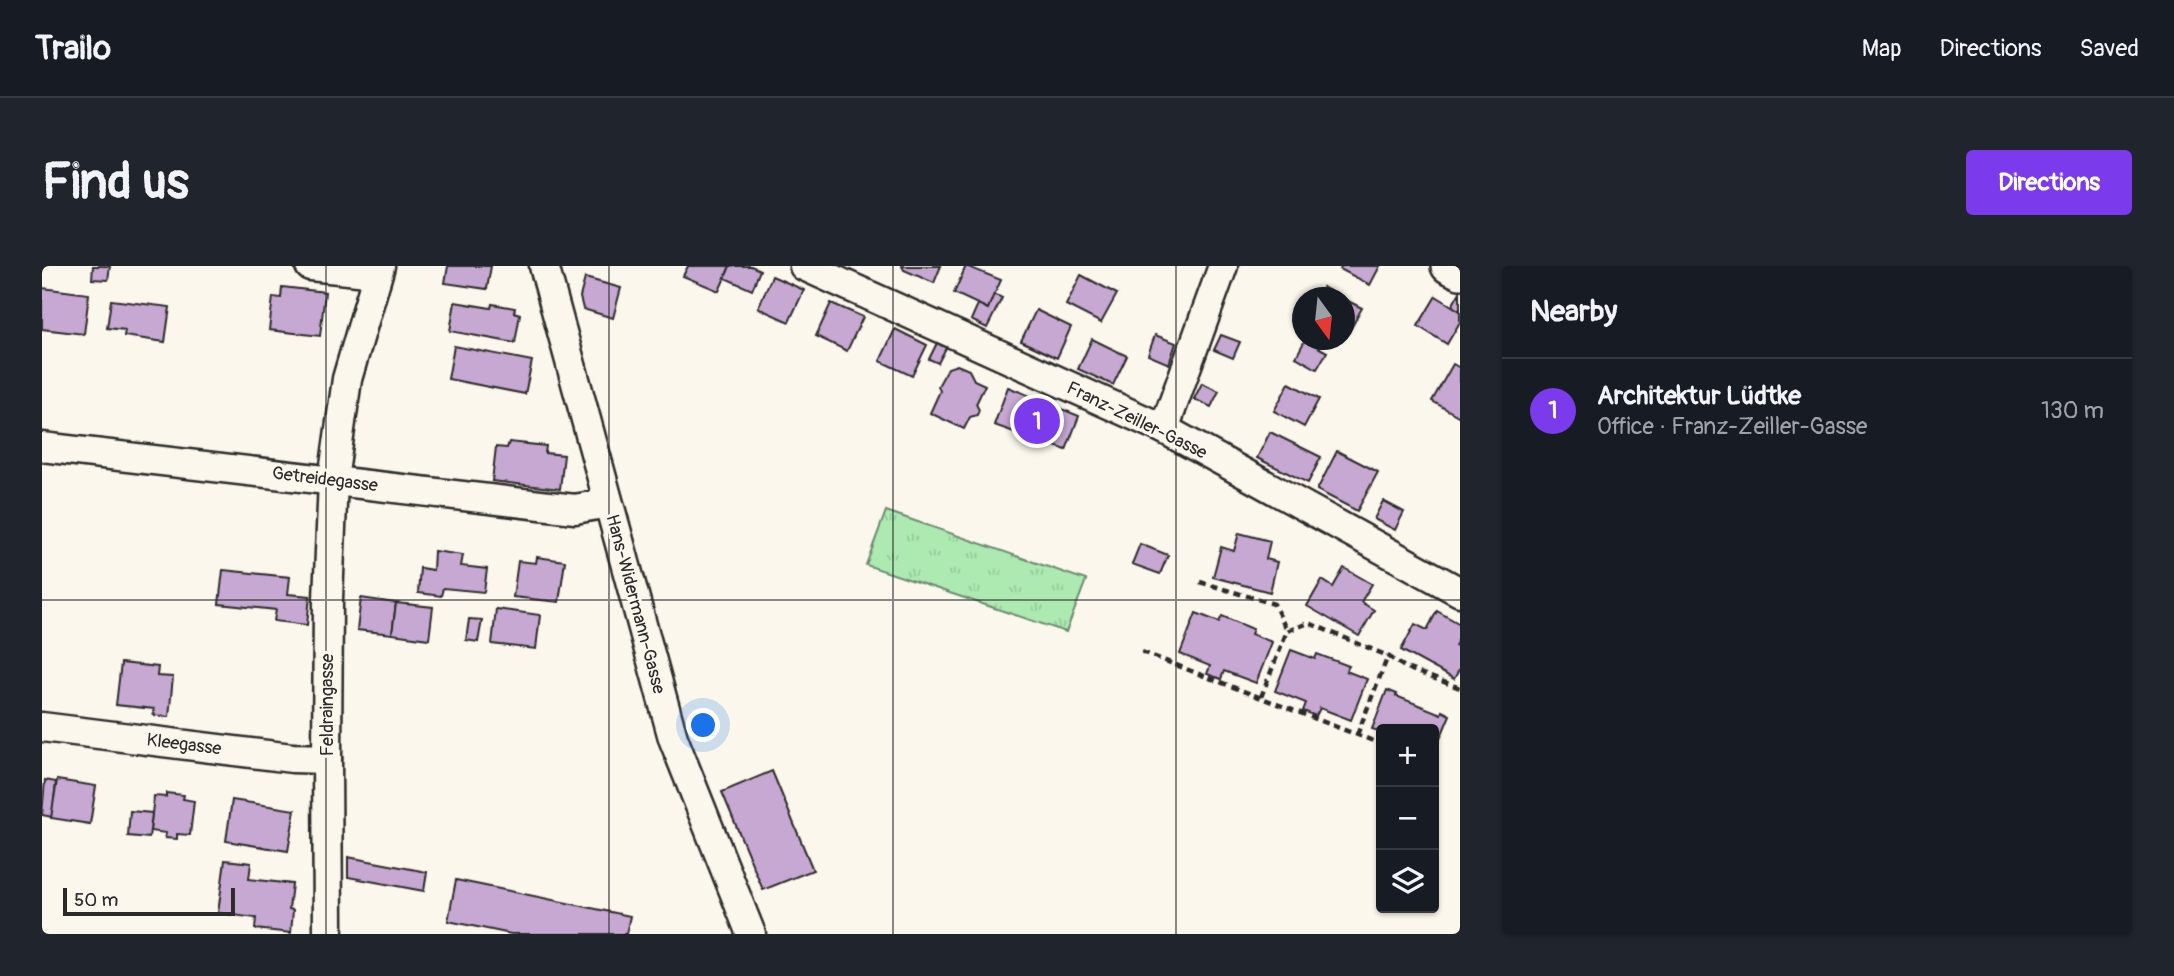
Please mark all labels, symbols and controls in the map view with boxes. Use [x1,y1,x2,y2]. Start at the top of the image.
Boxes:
text: Trailo [35,28,111,69]
text: Map [1862,34,1902,63]
text: Directions [1940,34,2041,63]
text: Saved [2079,34,2139,63]
button: Directions [1966,150,2132,215]
text: Find us [42,152,189,213]
north arrow [1292,287,1355,350]
text: Nearby [1530,293,1617,330]
street label: Franz-Zeiller-Gasse [1063,376,1211,464]
text: Architektur Lüdtke [1597,380,1801,412]
pin: 1 [1014,395,1060,447]
text: 1 [1549,396,1558,425]
text: 130 m [2041,396,2104,425]
text: Office · Franz-Zeiller-Gasse [1597,412,1867,441]
street label: Getreidegasse [271,462,379,497]
street label: Hans-Widermann-Gasse [600,512,671,696]
street label: Feldraingasse [316,654,339,756]
your location [686,708,720,742]
map controls [1376,724,1439,913]
button: + [1376,724,1439,787]
street label: Kleegasse [145,728,223,761]
button: − [1376,787,1439,850]
button: layers [1376,850,1439,913]
scale bar [63,885,234,917]
text: 50 m [74,888,118,912]

